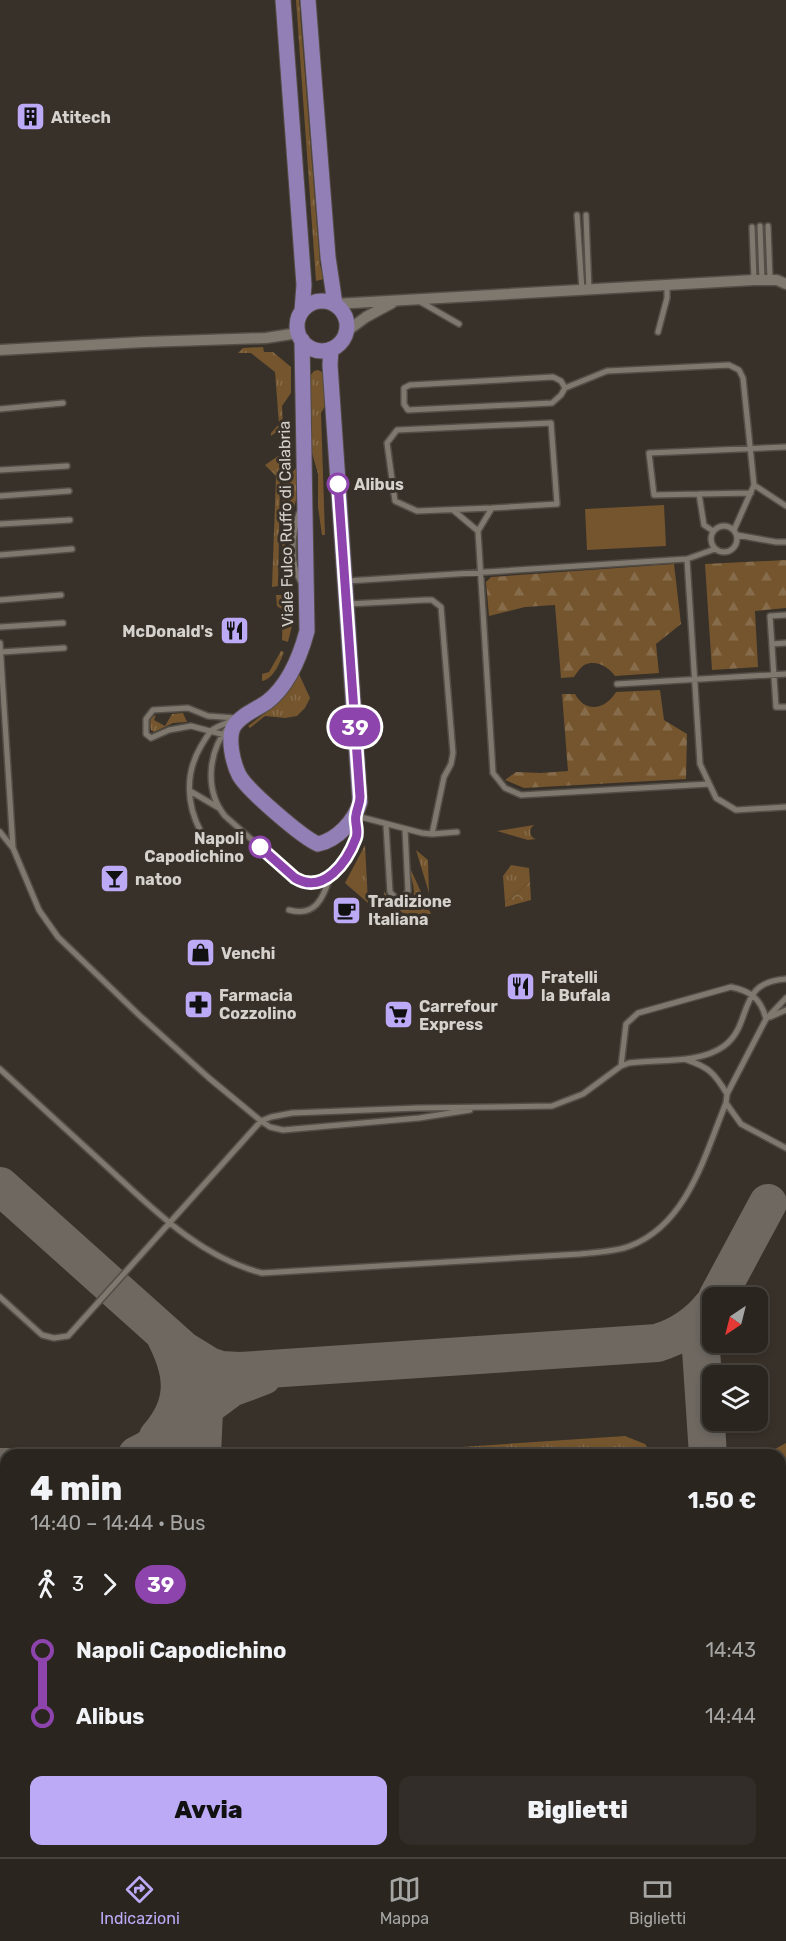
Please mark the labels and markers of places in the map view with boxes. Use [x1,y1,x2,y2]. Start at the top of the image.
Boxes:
building icon: Atitech [14,101,46,133]
place label: Atitech [51,108,111,127]
marker: Alibus [327,473,349,495]
place label: Alibus [354,475,404,494]
restaurant icon: McDonald's [218,615,250,647]
place label: McDonald's [122,622,213,641]
place label: Napoli Capodichino [144,829,244,866]
marker: Napoli Capodichino [249,836,271,858]
bar icon: natoo [98,863,130,895]
place label: natoo [135,870,182,889]
place label: Tradizione Italiana [368,892,451,929]
cafe icon: Tradizione Italiana [331,894,363,926]
shop icon: Venchi [184,937,216,969]
place label: Venchi [221,944,275,963]
place label: Fratelli la Bufala [541,968,610,1005]
restaurant icon: Fratelli la Bufala [504,970,536,1002]
place label: Farmacia Cozzolino [219,986,297,1023]
pharmacy icon: Farmacia Cozzolino [182,988,214,1020]
place label: Carrefour Express [419,997,499,1034]
supermarket icon: Carrefour Express [382,999,414,1031]

